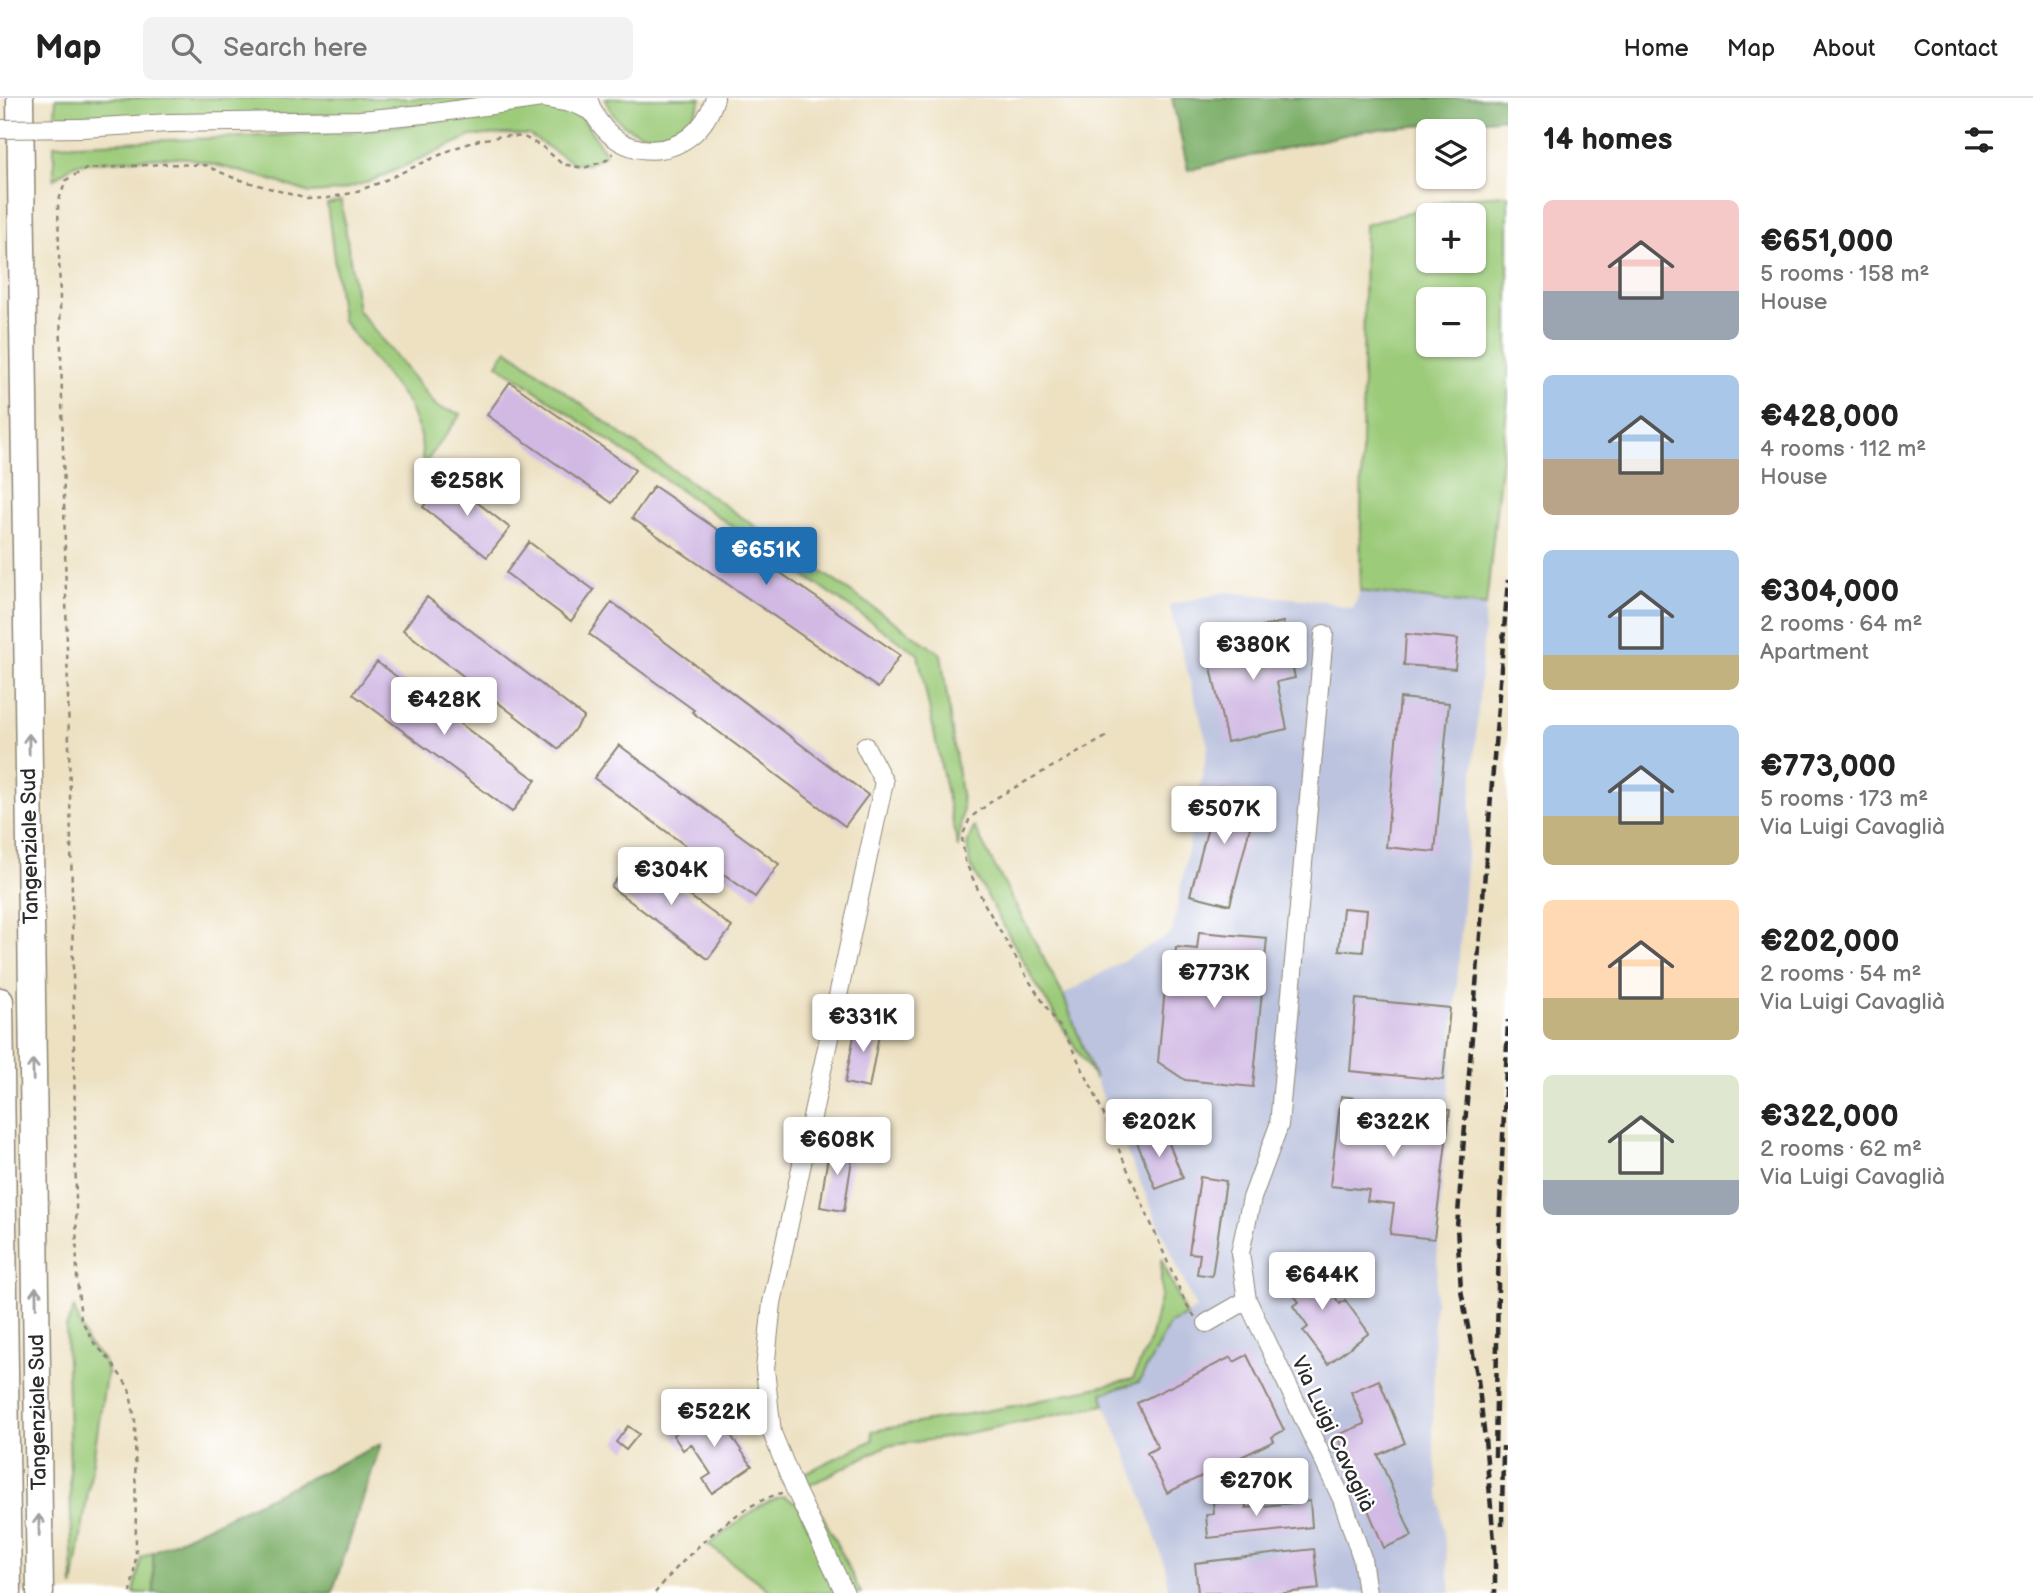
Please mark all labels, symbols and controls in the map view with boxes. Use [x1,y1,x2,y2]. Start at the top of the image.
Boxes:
search box [143,17,633,80]
text: Map [35,28,101,68]
icon: search [167,29,205,67]
text: Search here [223,33,367,64]
text: Home [1624,34,1689,63]
text: Map [1727,34,1775,63]
text: About [1813,34,1875,63]
text: Contact [1913,34,1998,63]
map controls [1416,119,1486,357]
button: layers [1416,119,1486,189]
icon: filters [1960,121,1998,159]
text: 14 homes [1543,122,1672,158]
button: + [1416,203,1486,273]
text: €651,000 [1760,224,1893,260]
icon: home [1599,228,1683,312]
text: 5 rooms · 158 m² [1760,260,1929,288]
button: − [1416,287,1486,357]
text: House [1760,288,1827,316]
text: €428,000 [1760,399,1899,435]
icon: home [1599,403,1683,487]
text: 4 rooms · 112 m² [1760,435,1926,463]
pin: €258K [418,458,516,518]
text: House [1760,463,1827,491]
text: €258K [430,467,504,495]
pin: €651K [717,528,815,587]
text: €651K [731,536,801,564]
text: €304,000 [1760,574,1899,610]
icon: home [1599,578,1683,662]
text: 2 rooms · 64 m² [1760,610,1922,638]
pin: €380K [1204,622,1302,682]
text: €380K [1216,631,1290,659]
text: Apartment [1760,638,1869,666]
pin: €428K [395,678,493,737]
text: €428K [407,686,481,714]
one-way arrow [22,733,36,756]
text: €773,000 [1760,749,1896,785]
icon: home [1599,753,1683,837]
street label: Tangenziale Sud [16,768,44,924]
text: 5 rooms · 173 m² [1760,785,1928,813]
pin: €507K [1175,786,1273,846]
text: €507K [1187,795,1261,823]
text: Via Luigi Cavaglià [1760,813,1945,841]
pin: €304K [622,848,720,907]
text: €304K [634,856,708,884]
text: €202,000 [1760,924,1899,960]
icon: home [1599,928,1683,1012]
pin: €773K [1165,950,1263,1010]
text: €773K [1178,959,1250,987]
text: 2 rooms · 54 m² [1760,960,1922,988]
text: Via Luigi Cavaglià [1760,988,1945,1016]
pin: €331K [814,995,912,1054]
text: €331K [828,1003,898,1031]
one-way arrow [26,1059,40,1082]
text: €322,000 [1760,1099,1899,1135]
pin: €202K [1110,1100,1208,1159]
pin: €322K [1344,1100,1442,1159]
icon: home [1599,1103,1683,1187]
text: €202K [1122,1108,1196,1136]
text: €322K [1356,1108,1430,1136]
pin: €608K [788,1118,886,1177]
text: €608K [799,1126,875,1154]
text: 2 rooms · 62 m² [1760,1135,1922,1163]
text: Via Luigi Cavaglià [1760,1163,1945,1191]
pin: €644K [1273,1252,1371,1312]
text: €644K [1285,1261,1359,1289]
one-way arrow [29,1286,43,1309]
street label: Tangenziale Sud [24,1334,52,1490]
street label: Via Luigi Cavaglià [1286,1352,1380,1516]
pin: €522K [665,1390,763,1449]
text: €522K [677,1398,751,1426]
pin: €270K [1207,1458,1305,1518]
text: €270K [1219,1467,1293,1495]
one-way arrow [32,1514,46,1537]

